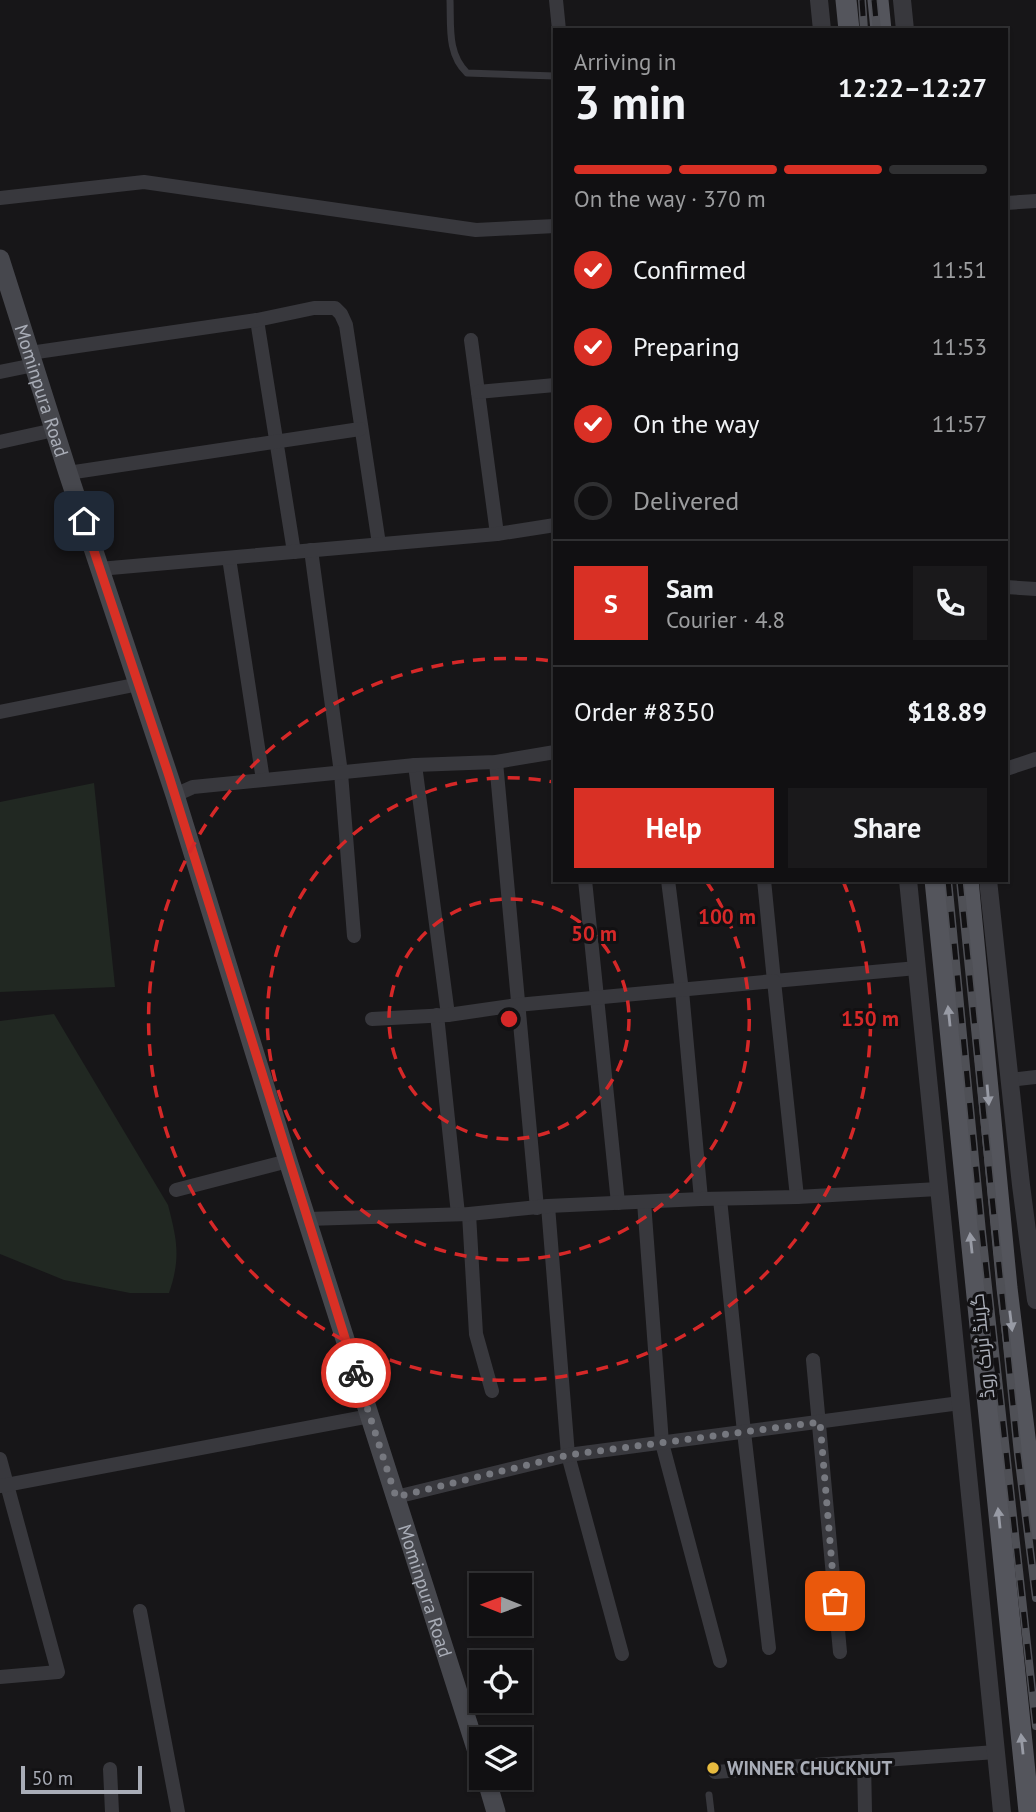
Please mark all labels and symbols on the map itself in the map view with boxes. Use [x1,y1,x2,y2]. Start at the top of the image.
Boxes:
street label: Mominpura Road [9,321,74,460]
pin [54,491,114,551]
text: 100 m [698,903,756,930]
text: 50 m [571,920,617,947]
text: 150 m [841,1005,899,1032]
one-way arrow [943,1005,954,1027]
centre of rings [497,1007,521,1031]
one-way arrow [983,1084,994,1106]
one-way arrow [966,1231,977,1253]
street label: گرینڈ ٹرنک روڈ [965,1292,999,1400]
one-way arrow [1005,1310,1016,1332]
courier [321,1338,391,1408]
one-way arrow [993,1507,1004,1529]
street label: Mominpura Road [393,1521,458,1660]
pin [805,1571,865,1631]
north arrow [469,1573,532,1636]
one-way arrow [1016,1733,1027,1755]
place label: WINNER CHUCKNUT [727,1756,892,1780]
marker: WINNER CHUCKNUT [705,1760,721,1776]
scale bar [21,1763,142,1795]

